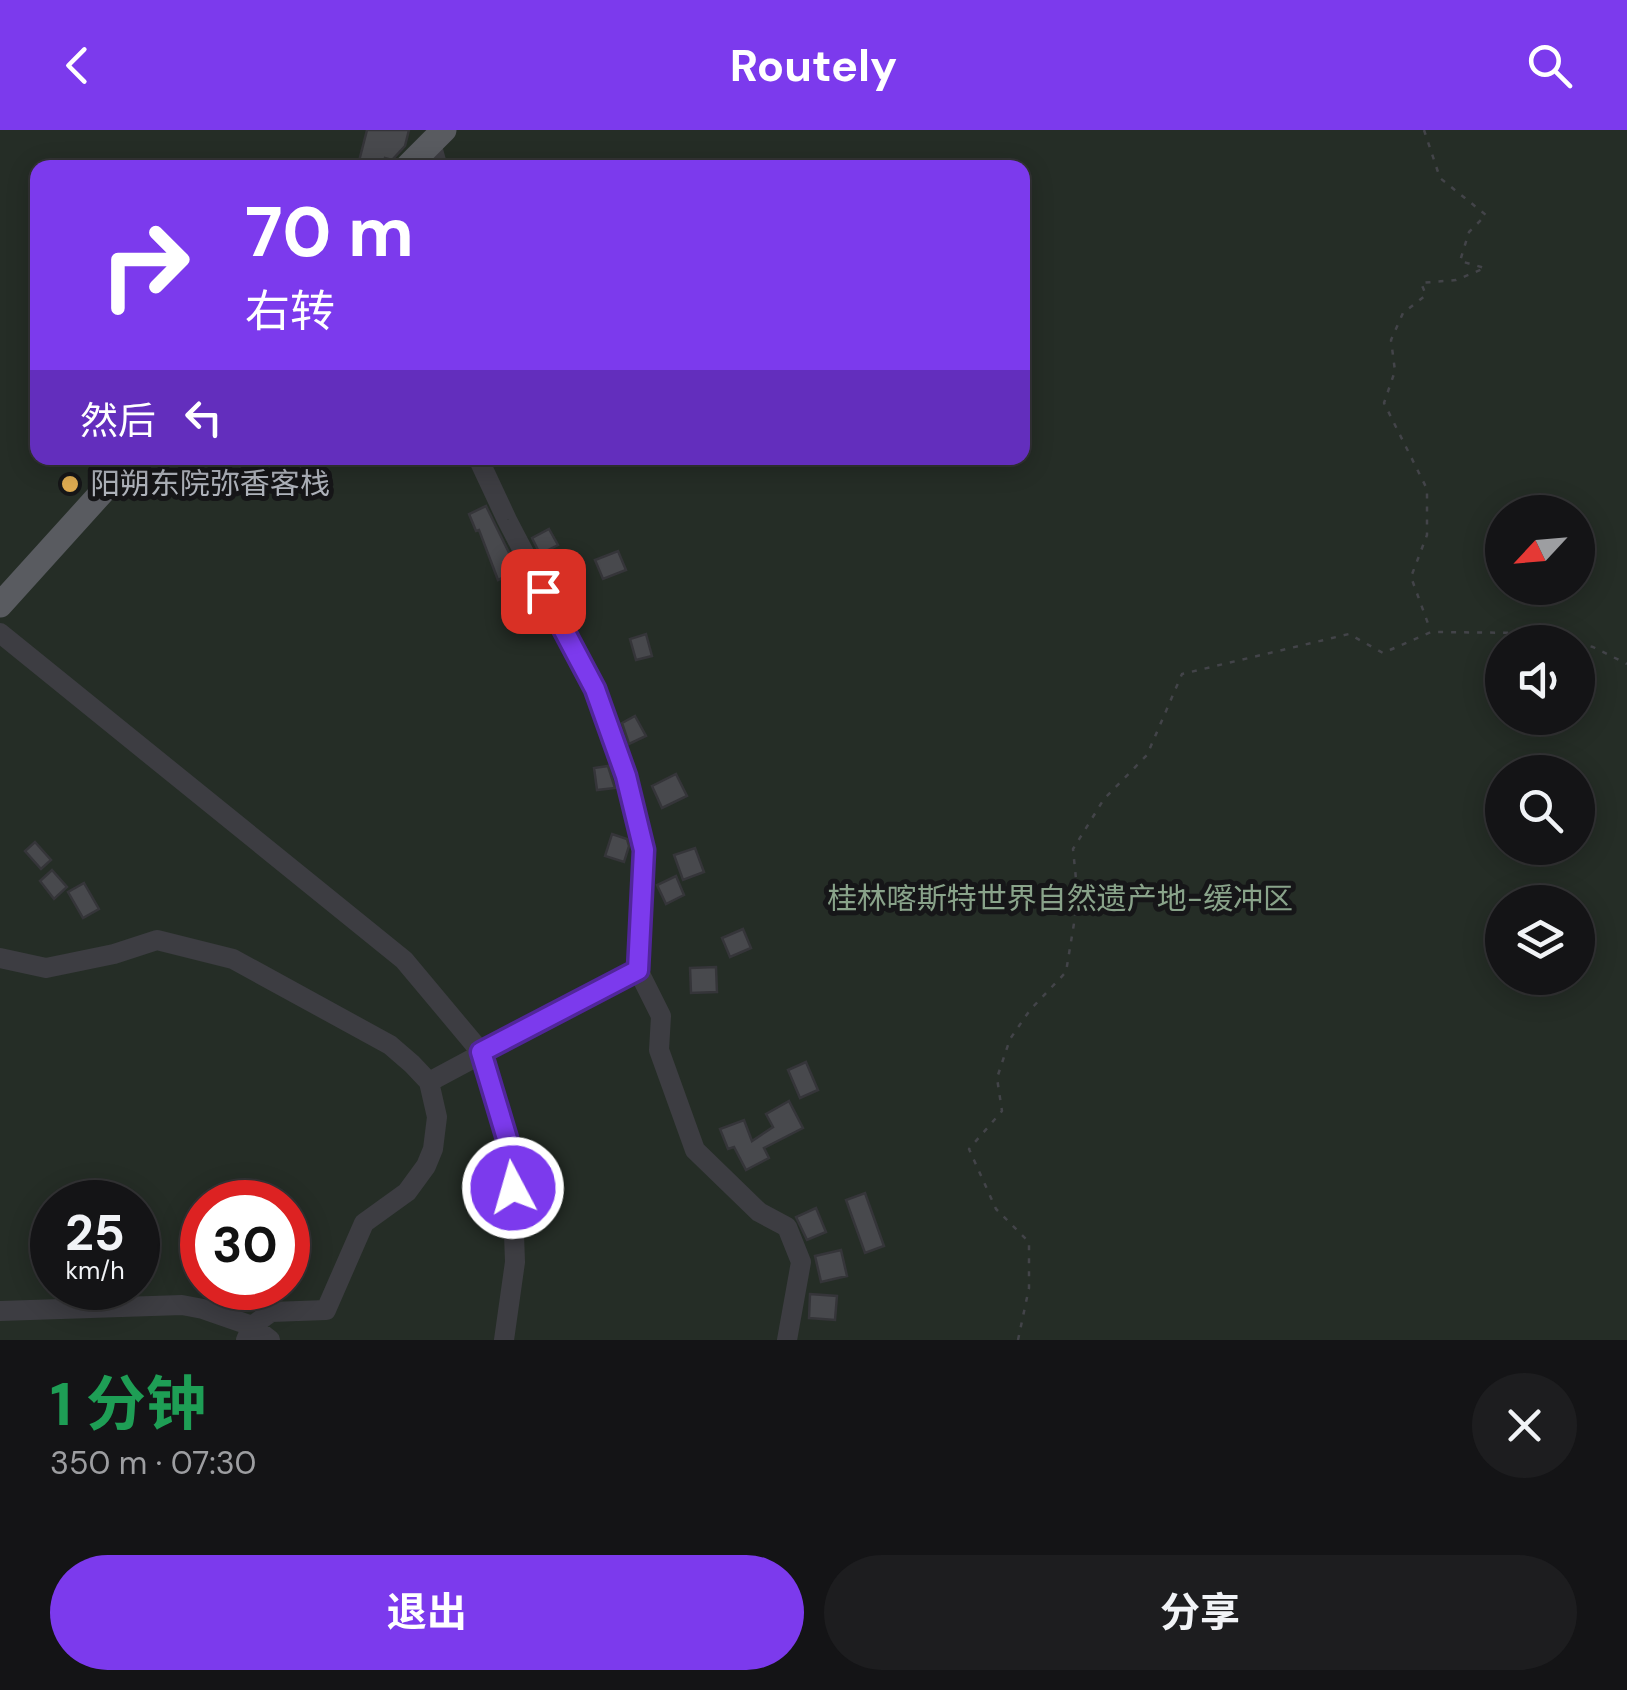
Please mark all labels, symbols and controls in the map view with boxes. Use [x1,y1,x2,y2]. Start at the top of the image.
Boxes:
text: Routely [730,36,897,95]
icon: back [50,38,105,93]
icon: search [1522,38,1577,93]
text: 70 m [245,187,414,278]
icon: right [80,200,210,330]
text: 右转 [245,282,335,341]
icon: left [176,390,231,445]
text: 然后 [80,396,156,446]
place label: 阳朔东院弥香客栈 [90,464,330,503]
marker: 阳朔东院弥香客栈 [59,473,81,495]
north arrow [1485,495,1595,605]
map controls [1485,495,1595,995]
pin [501,549,586,634]
icon: arrive [516,564,571,619]
button: sound [1485,625,1595,735]
button: search [1485,755,1595,865]
park label: 桂林喀斯特世界自然遗产地-缓冲区 [827,879,1293,918]
button: layers [1485,885,1595,995]
position arrow [461,1136,565,1240]
speed limit sign: 30 [180,1180,310,1310]
text: 25 [65,1200,125,1266]
text: km/h [65,1254,125,1287]
text: 1 分钟 [50,1365,206,1444]
button: close [1472,1373,1577,1478]
text: 350 m · 07:30 [50,1442,257,1484]
button: 退出 [50,1555,804,1670]
button: 分享 [824,1555,1577,1670]

